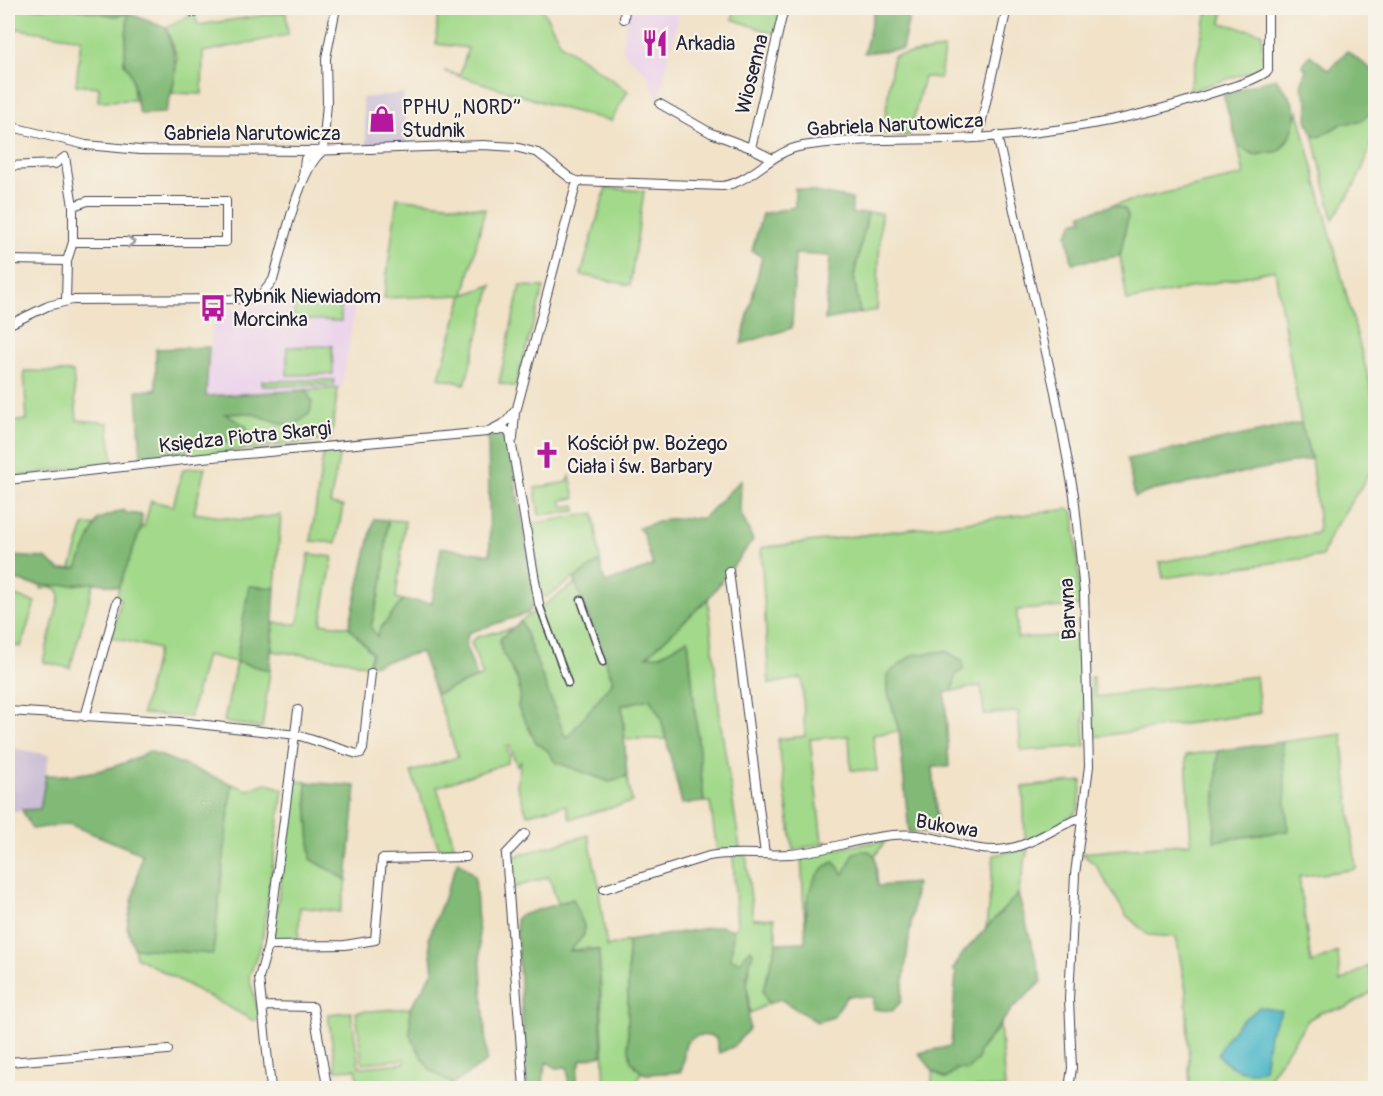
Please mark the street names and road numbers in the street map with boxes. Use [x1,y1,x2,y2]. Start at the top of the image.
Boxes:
street label: Wiosenna [730,31,774,117]
street label: Gabriela Narutowicza [806,108,984,142]
street label: Gabriela Narutowicza [164,121,340,146]
street label: Księdza Piotra Skargi [157,416,333,458]
street label: Barwna [1054,577,1082,641]
street label: Bukowa [914,808,980,844]

